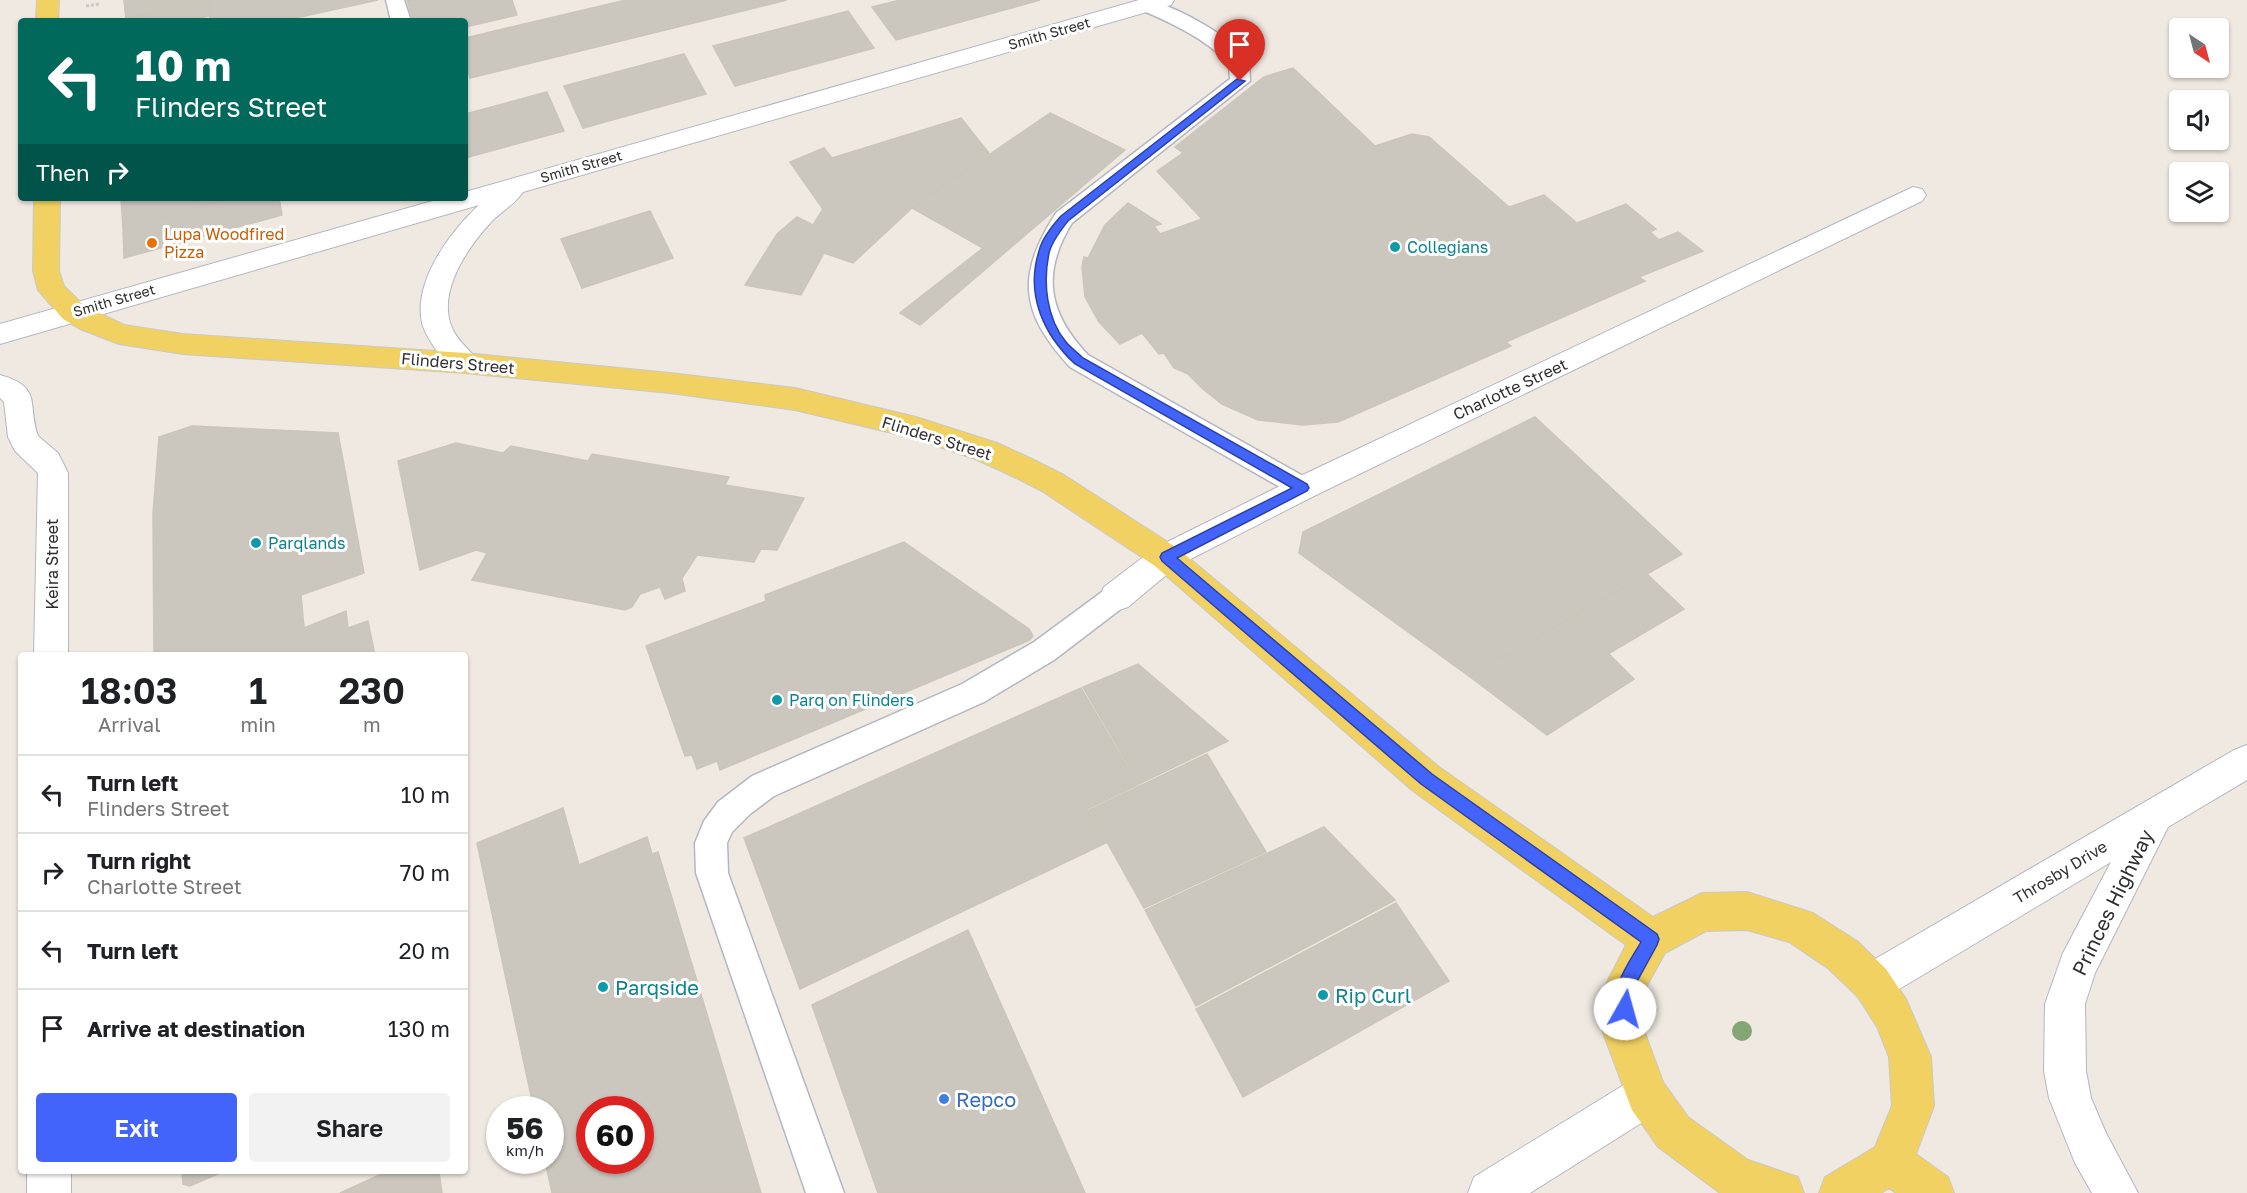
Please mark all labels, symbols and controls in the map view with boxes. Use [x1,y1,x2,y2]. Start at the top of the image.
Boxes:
street label: Smith Street [1006,13,1092,53]
north arrow [2169,18,2229,78]
map controls [2169,18,2229,222]
pin [1214,19,1265,81]
icon: arrive [1223,28,1256,61]
text: 10 m [135,40,231,90]
icon: left [36,42,114,120]
button: sound [2169,90,2229,150]
text: Flinders Street [135,91,327,123]
street label: Smith Street [538,146,624,186]
icon: right [101,156,134,189]
text: Then [36,159,89,186]
button: layers [2169,162,2229,222]
place label: Lupa Woodfired Pizza [164,224,284,262]
marker: Lupa Woodfired Pizza [145,236,159,250]
place label: Collegians [1407,237,1488,257]
marker: Collegians [1388,240,1402,254]
street label: Smith Street [71,280,157,320]
street label: Flinders Street [400,348,516,378]
street label: Charlotte Street [1450,354,1570,424]
street label: Flinders Street [880,412,994,464]
street label: Keira Street [42,519,62,609]
place label: Parqlands [268,533,346,553]
marker: Parqlands [249,536,263,550]
text: 18:03 [81,669,178,712]
text: 1 [249,669,267,712]
text: 230 [339,669,405,712]
place label: Parq on Flinders [789,690,914,710]
marker: Parq on Flinders [770,693,784,707]
text: Arrival [98,712,161,736]
text: min [240,712,276,736]
text: m [363,712,381,736]
text: Turn left [87,769,178,796]
icon: left [36,778,69,811]
text: 10 m [401,781,450,808]
text: Flinders Street [87,796,229,820]
street label: Princes Highway [2066,825,2158,979]
street label: Throsby Drive [2009,836,2111,908]
text: Turn right [87,847,191,874]
icon: right [36,856,69,889]
text: 70 m [400,859,450,886]
text: Charlotte Street [87,874,242,898]
icon: left [36,934,69,967]
text: Turn left [87,937,178,964]
text: 20 m [399,937,450,964]
place label: Parqside [615,975,699,999]
position arrow [1593,977,1657,1041]
marker: Parqside [596,980,610,994]
place label: Rip Curl [1335,983,1411,1007]
marker: Rip Curl [1316,988,1330,1002]
icon: arrive [36,1012,69,1045]
text: Arrive at destination [87,1015,305,1042]
text: 130 m [388,1015,450,1042]
place label: Repco [956,1087,1016,1111]
marker: Repco [937,1092,951,1106]
button: Exit [36,1093,237,1162]
button: Share [249,1093,450,1162]
speed limit sign: 60 [576,1096,654,1174]
text: 56 [506,1110,544,1146]
text: km/h [506,1141,544,1159]

